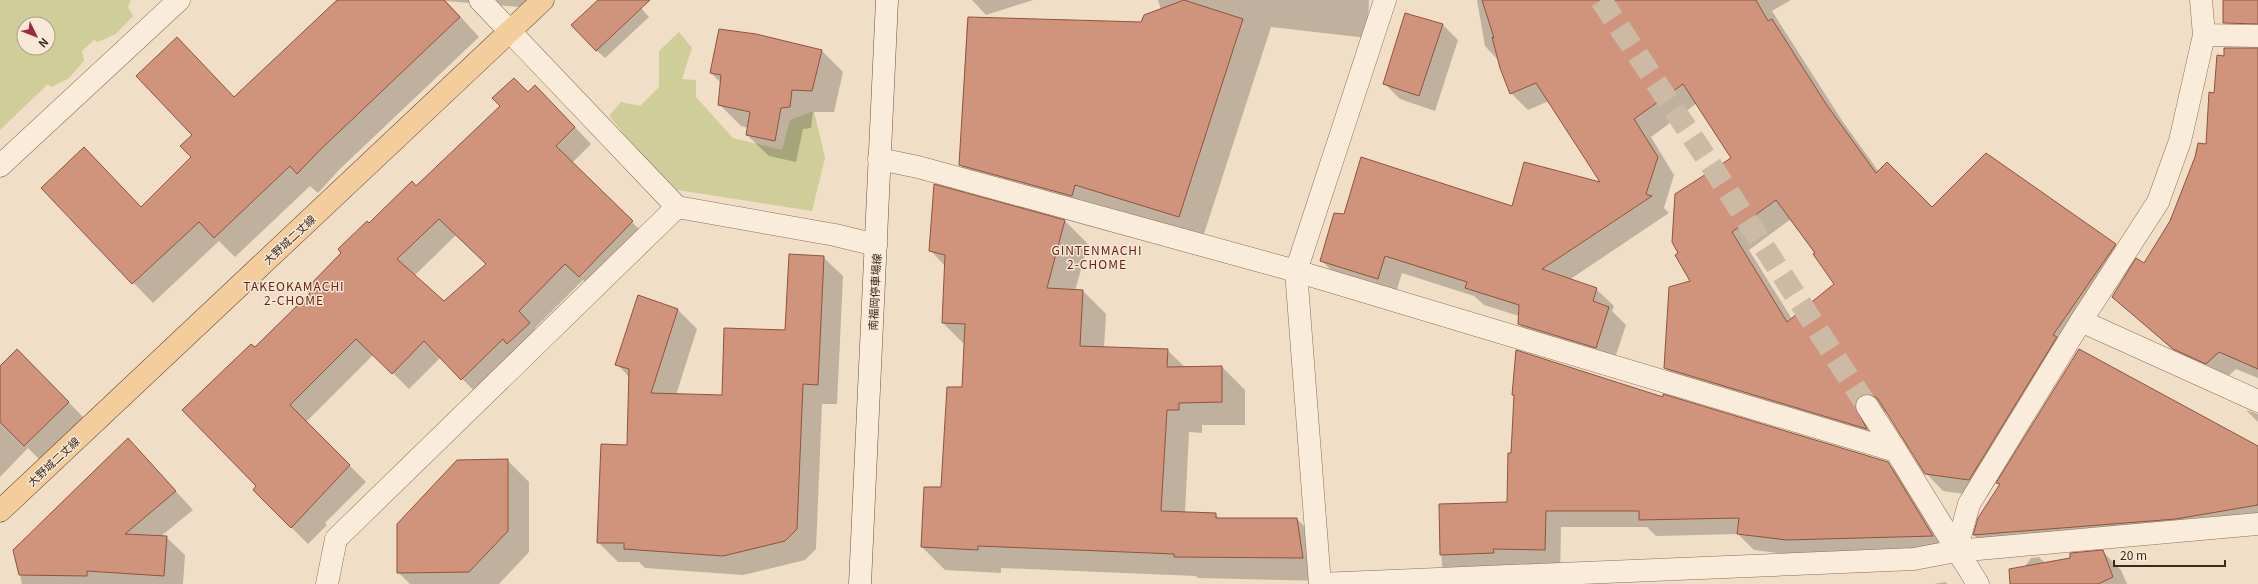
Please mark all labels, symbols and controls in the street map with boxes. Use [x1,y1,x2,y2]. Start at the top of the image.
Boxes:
north arrow [16,16,56,56]
text: N [35,35,53,52]
street label: 大野城二丈線 [259,211,319,267]
district label: GINTENMACHI 2-CHOME [1051,241,1143,272]
street label: 南福岡停車場線 [864,253,884,331]
district label: TAKEOKAMACHI 2-CHOME [243,277,345,308]
street label: 大野城二丈線 [23,433,83,489]
scale bar [2114,542,2225,568]
text: 20 m [2120,546,2147,563]

